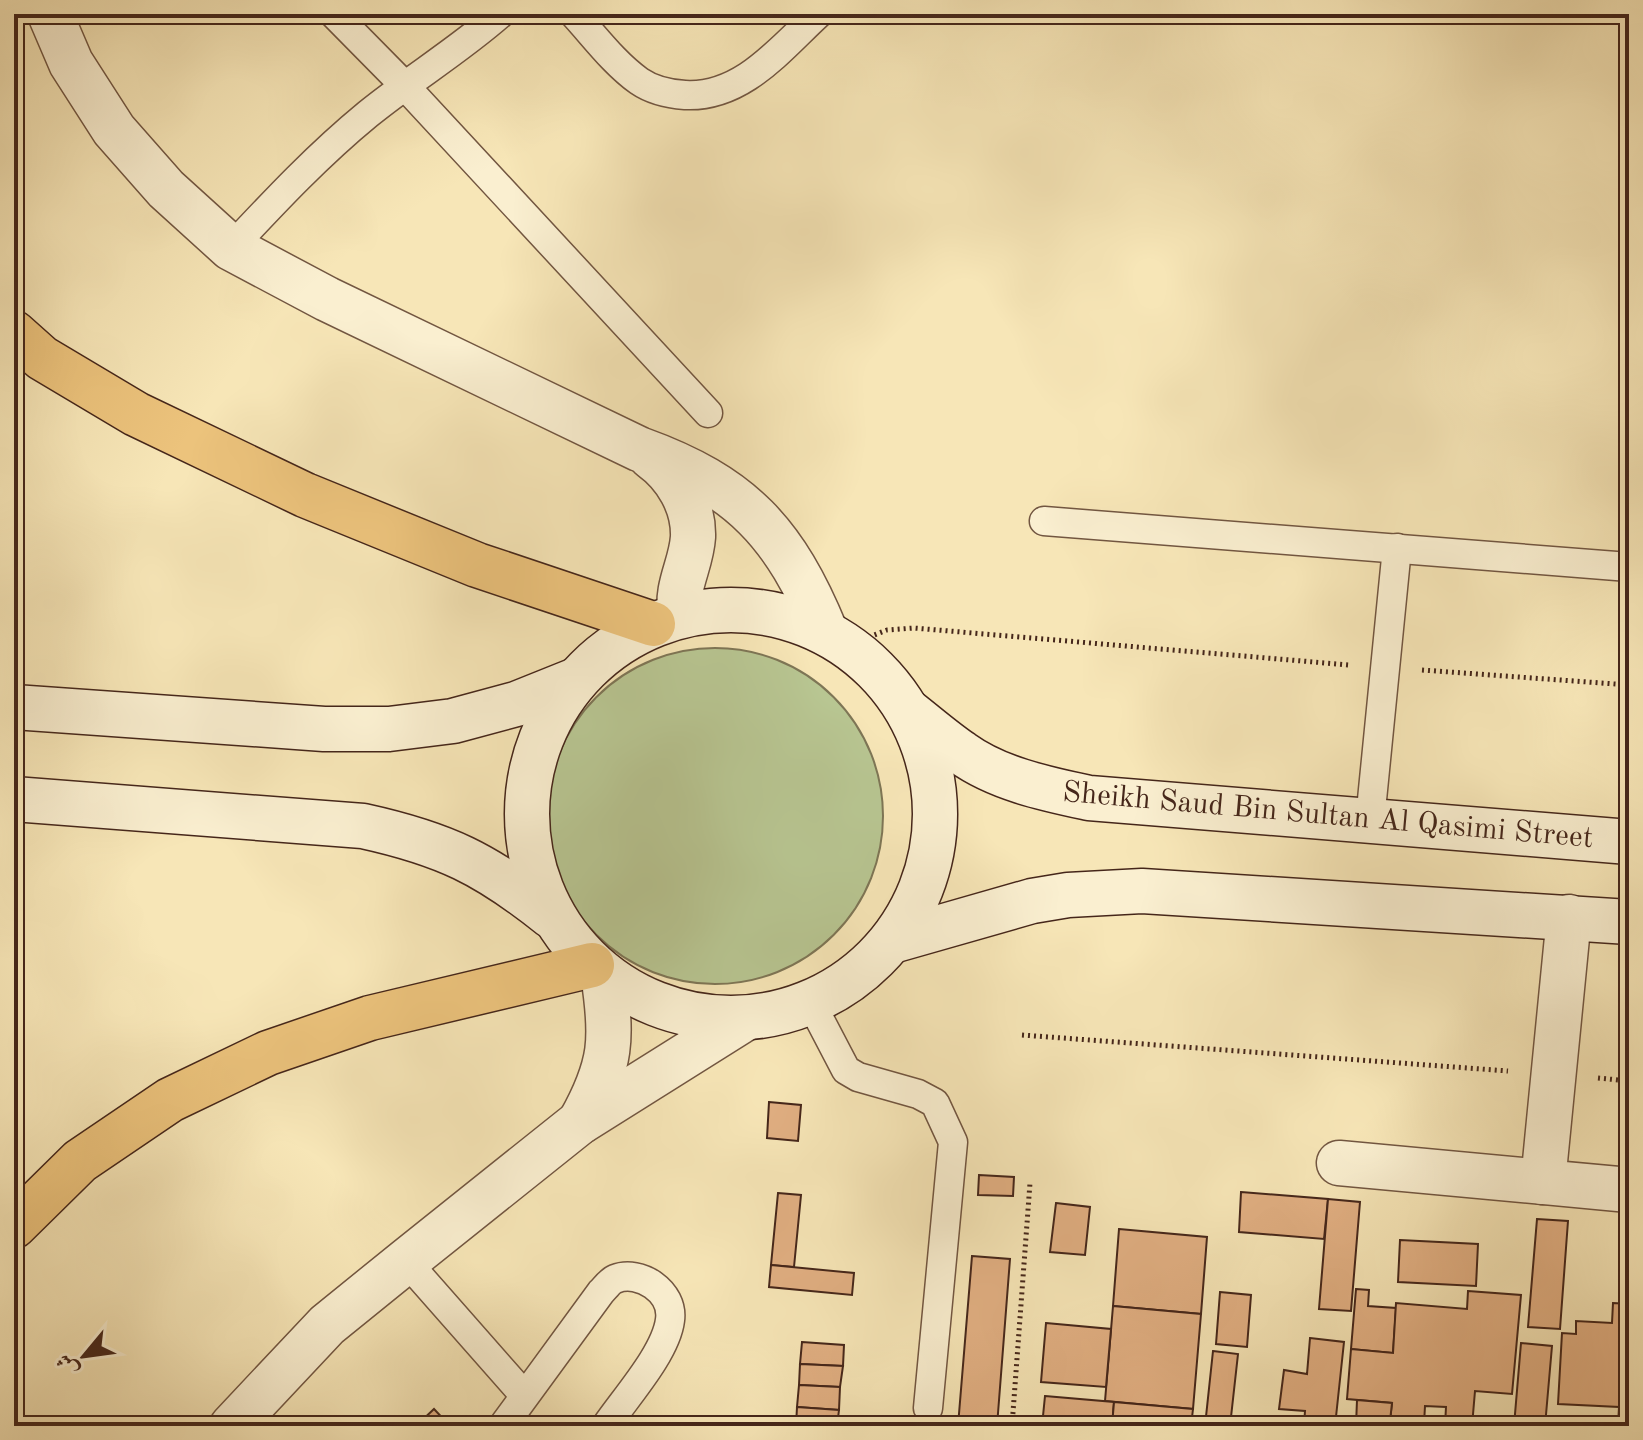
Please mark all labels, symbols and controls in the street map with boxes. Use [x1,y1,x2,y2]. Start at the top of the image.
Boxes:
street label: Sheikh Saud Bin Sultan Al Qasimi Street [1061,778,1595,854]
north arrow [44,1316,124,1396]
text: ش [53,1350,83,1380]

